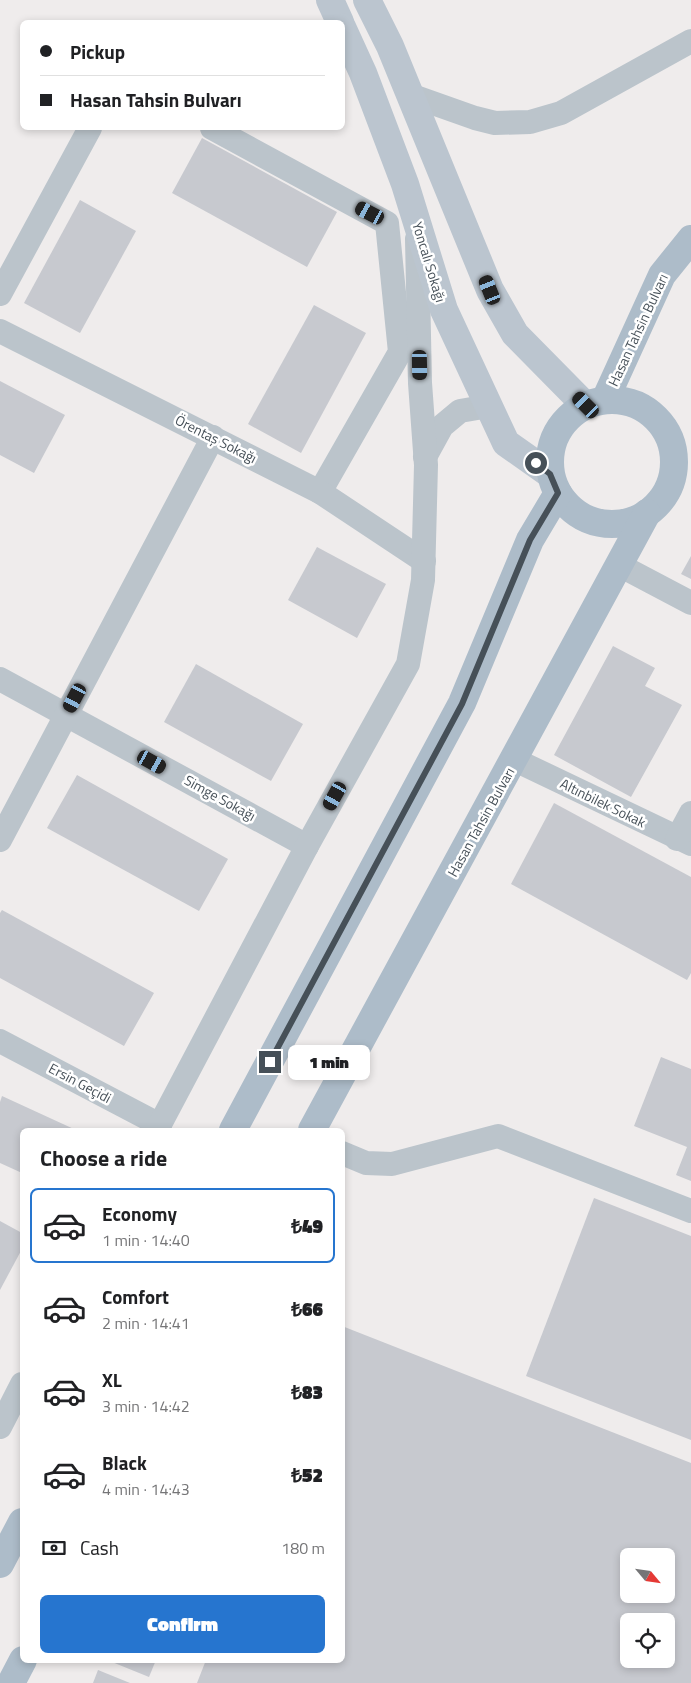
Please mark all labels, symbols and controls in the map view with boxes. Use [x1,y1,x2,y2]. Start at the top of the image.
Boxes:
text: Pickup [70,37,125,66]
text: Hasan Tahsin Bulvarı [70,85,242,114]
car [353,199,386,227]
street label: Yoncalı Sokağı [407,219,452,305]
street label: Hasan Tahsin Bulvarı [602,270,673,390]
car [477,273,502,307]
car [412,350,427,380]
car [570,389,601,421]
street label: Örentaş Sokağı [172,409,261,468]
route start [525,452,547,474]
car [61,681,88,715]
car [135,748,168,776]
street label: Hasan Tahsin Bulvarı [442,763,519,880]
street label: Simge Sokağı [181,769,260,826]
street label: Altınbilek Sokak [557,773,650,832]
car [321,779,348,813]
callout: 1 min [288,1044,370,1080]
text: 1 min [309,1050,349,1074]
route end [259,1051,281,1073]
street label: Ersin Geçidi [45,1057,115,1108]
text: Choose a ride [40,1141,167,1175]
text: Economy [102,1199,177,1228]
icon: car [42,1203,87,1248]
text: ₺49 [291,1211,323,1240]
text: 1 min · 14:40 [102,1228,190,1252]
text: Comfort [102,1282,169,1311]
icon: car [42,1286,87,1331]
text: ₺66 [291,1294,323,1323]
text: 2 min · 14:41 [102,1311,190,1335]
text: XL [102,1365,122,1394]
icon: car [42,1369,87,1414]
text: ₺83 [291,1377,323,1406]
text: 3 min · 14:42 [102,1394,190,1418]
text: Black [102,1448,147,1477]
icon: car [42,1452,87,1497]
text: ₺52 [291,1460,323,1489]
text: 4 min · 14:43 [102,1477,190,1501]
text: Cash [80,1533,119,1562]
icon: cash [40,1534,68,1562]
text: 180 m [281,1536,325,1560]
north arrow [620,1548,675,1602]
map controls [620,1548,675,1668]
button: Confirm [40,1595,325,1653]
button: locate [620,1613,675,1668]

